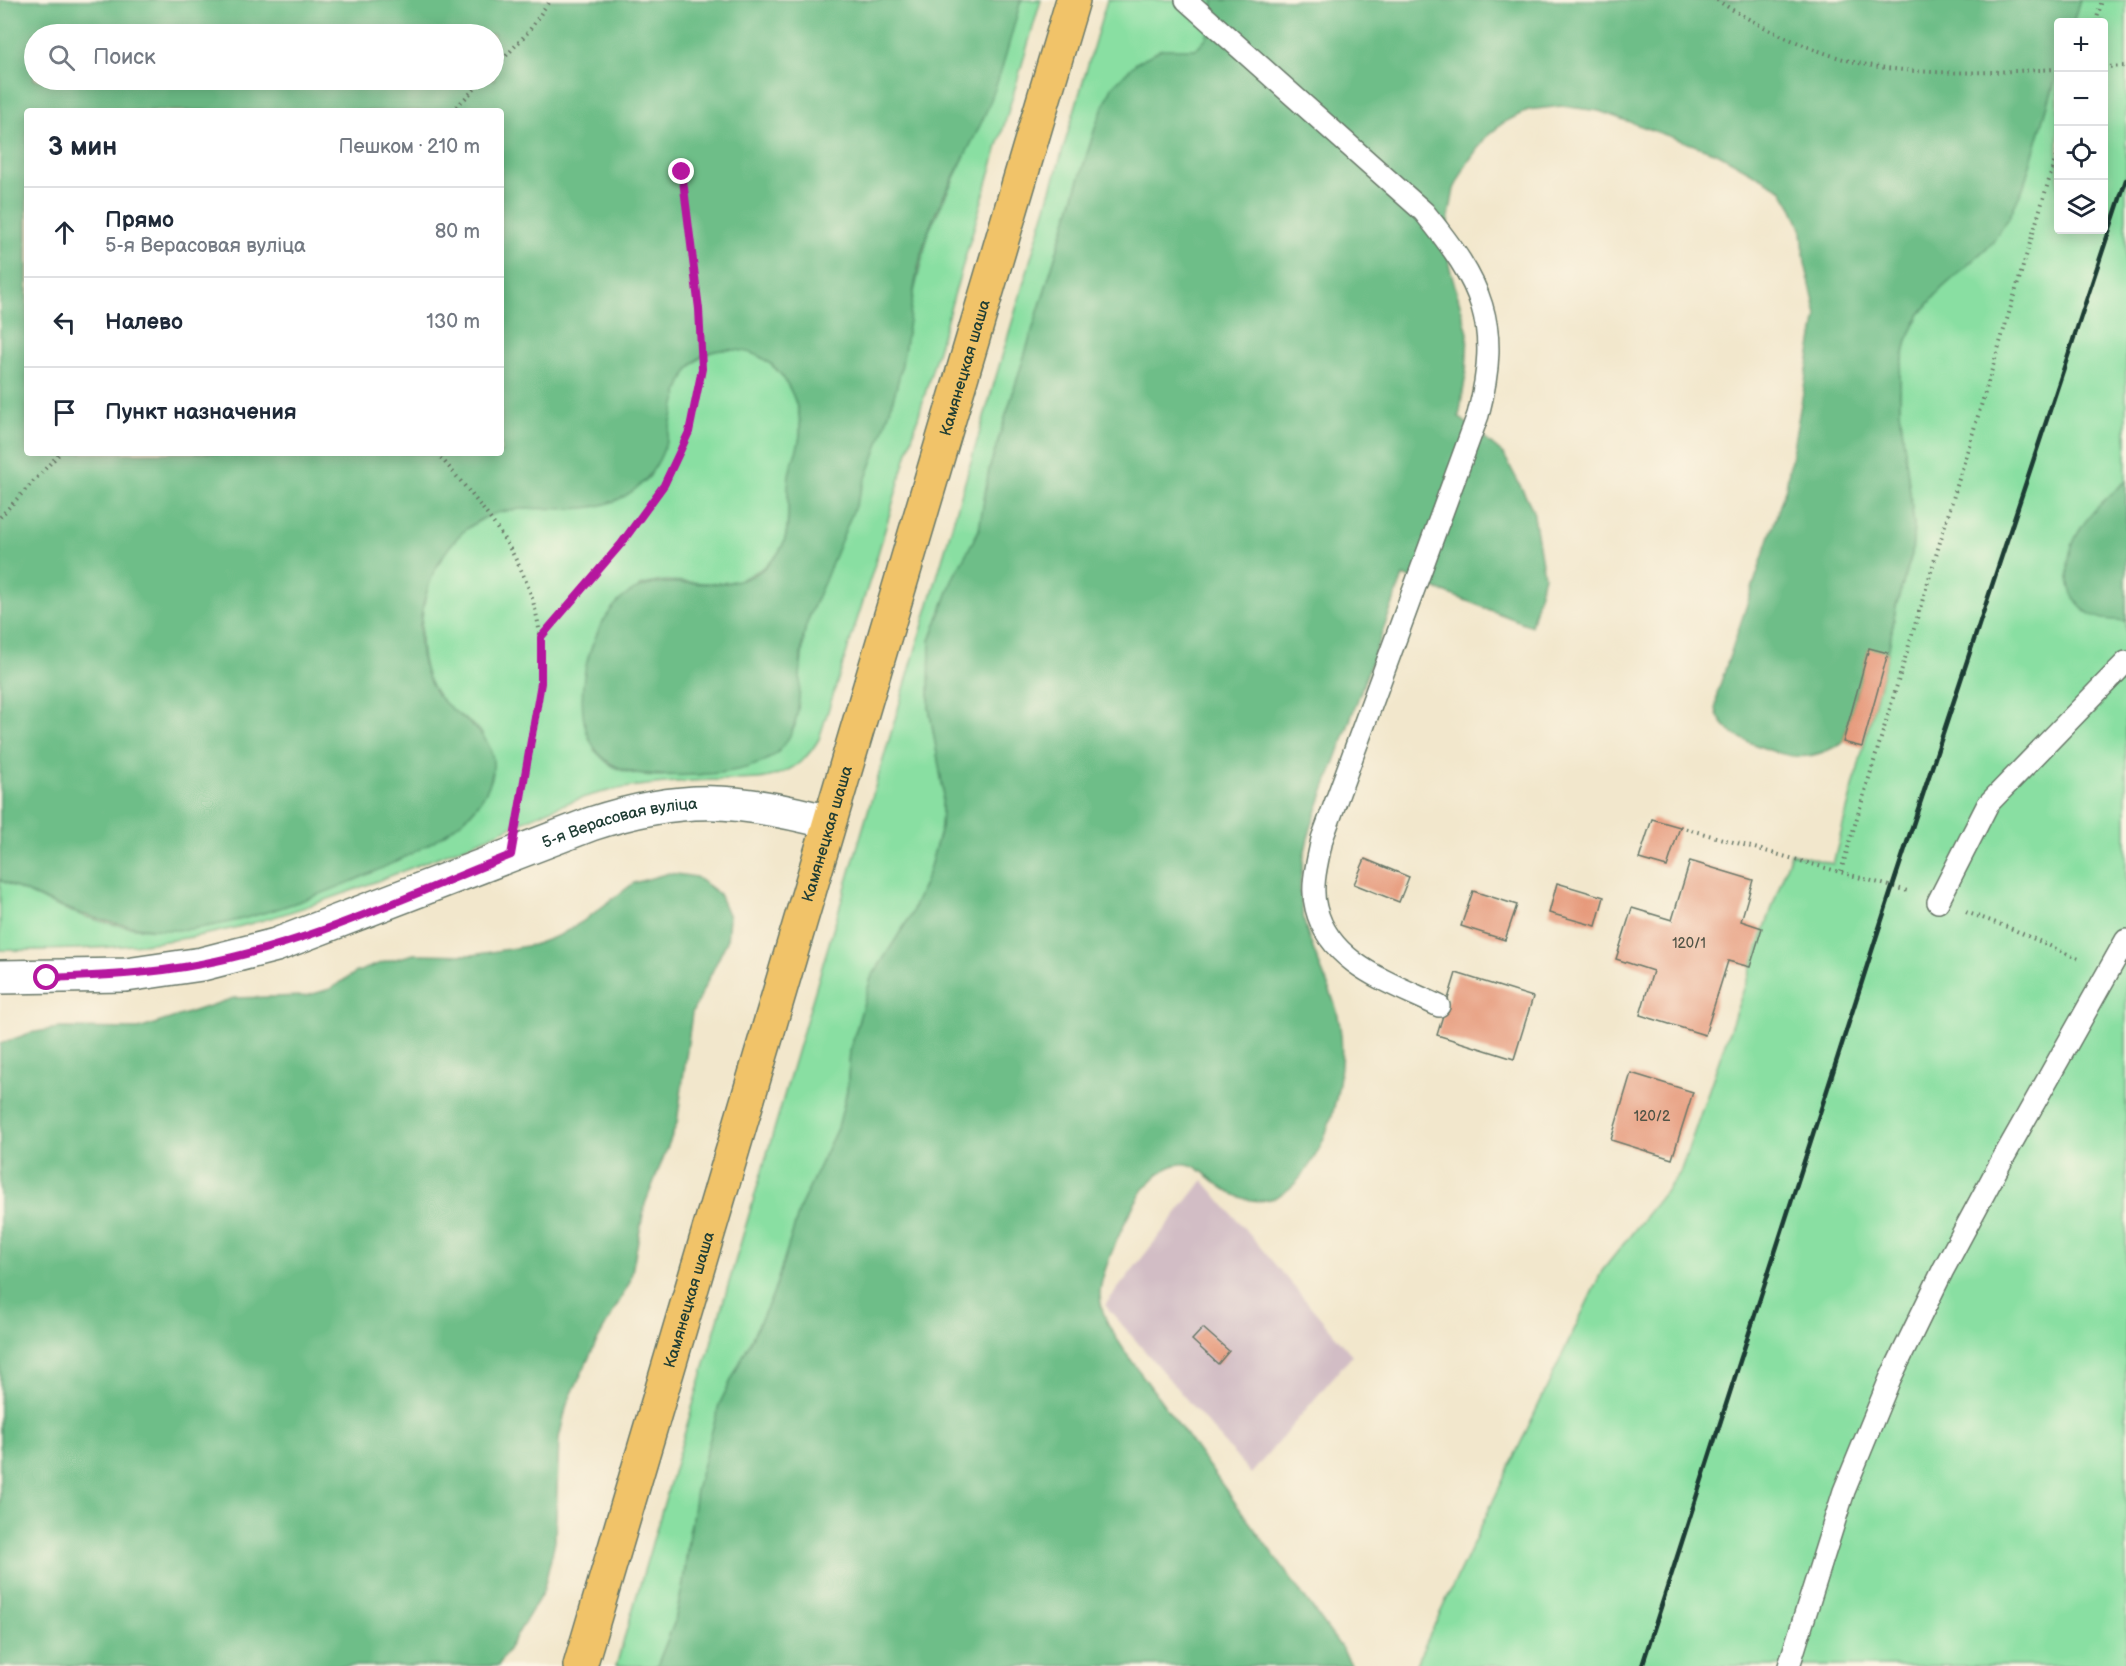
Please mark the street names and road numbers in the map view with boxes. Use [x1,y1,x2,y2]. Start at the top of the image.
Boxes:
street label: Камянецкая шаша [936,297,995,438]
street label: Камянецкая шаша [799,763,857,905]
street label: 5-я Верасовая вуліца [540,795,698,853]
street label: Камянецкая шаша [661,1229,719,1371]

